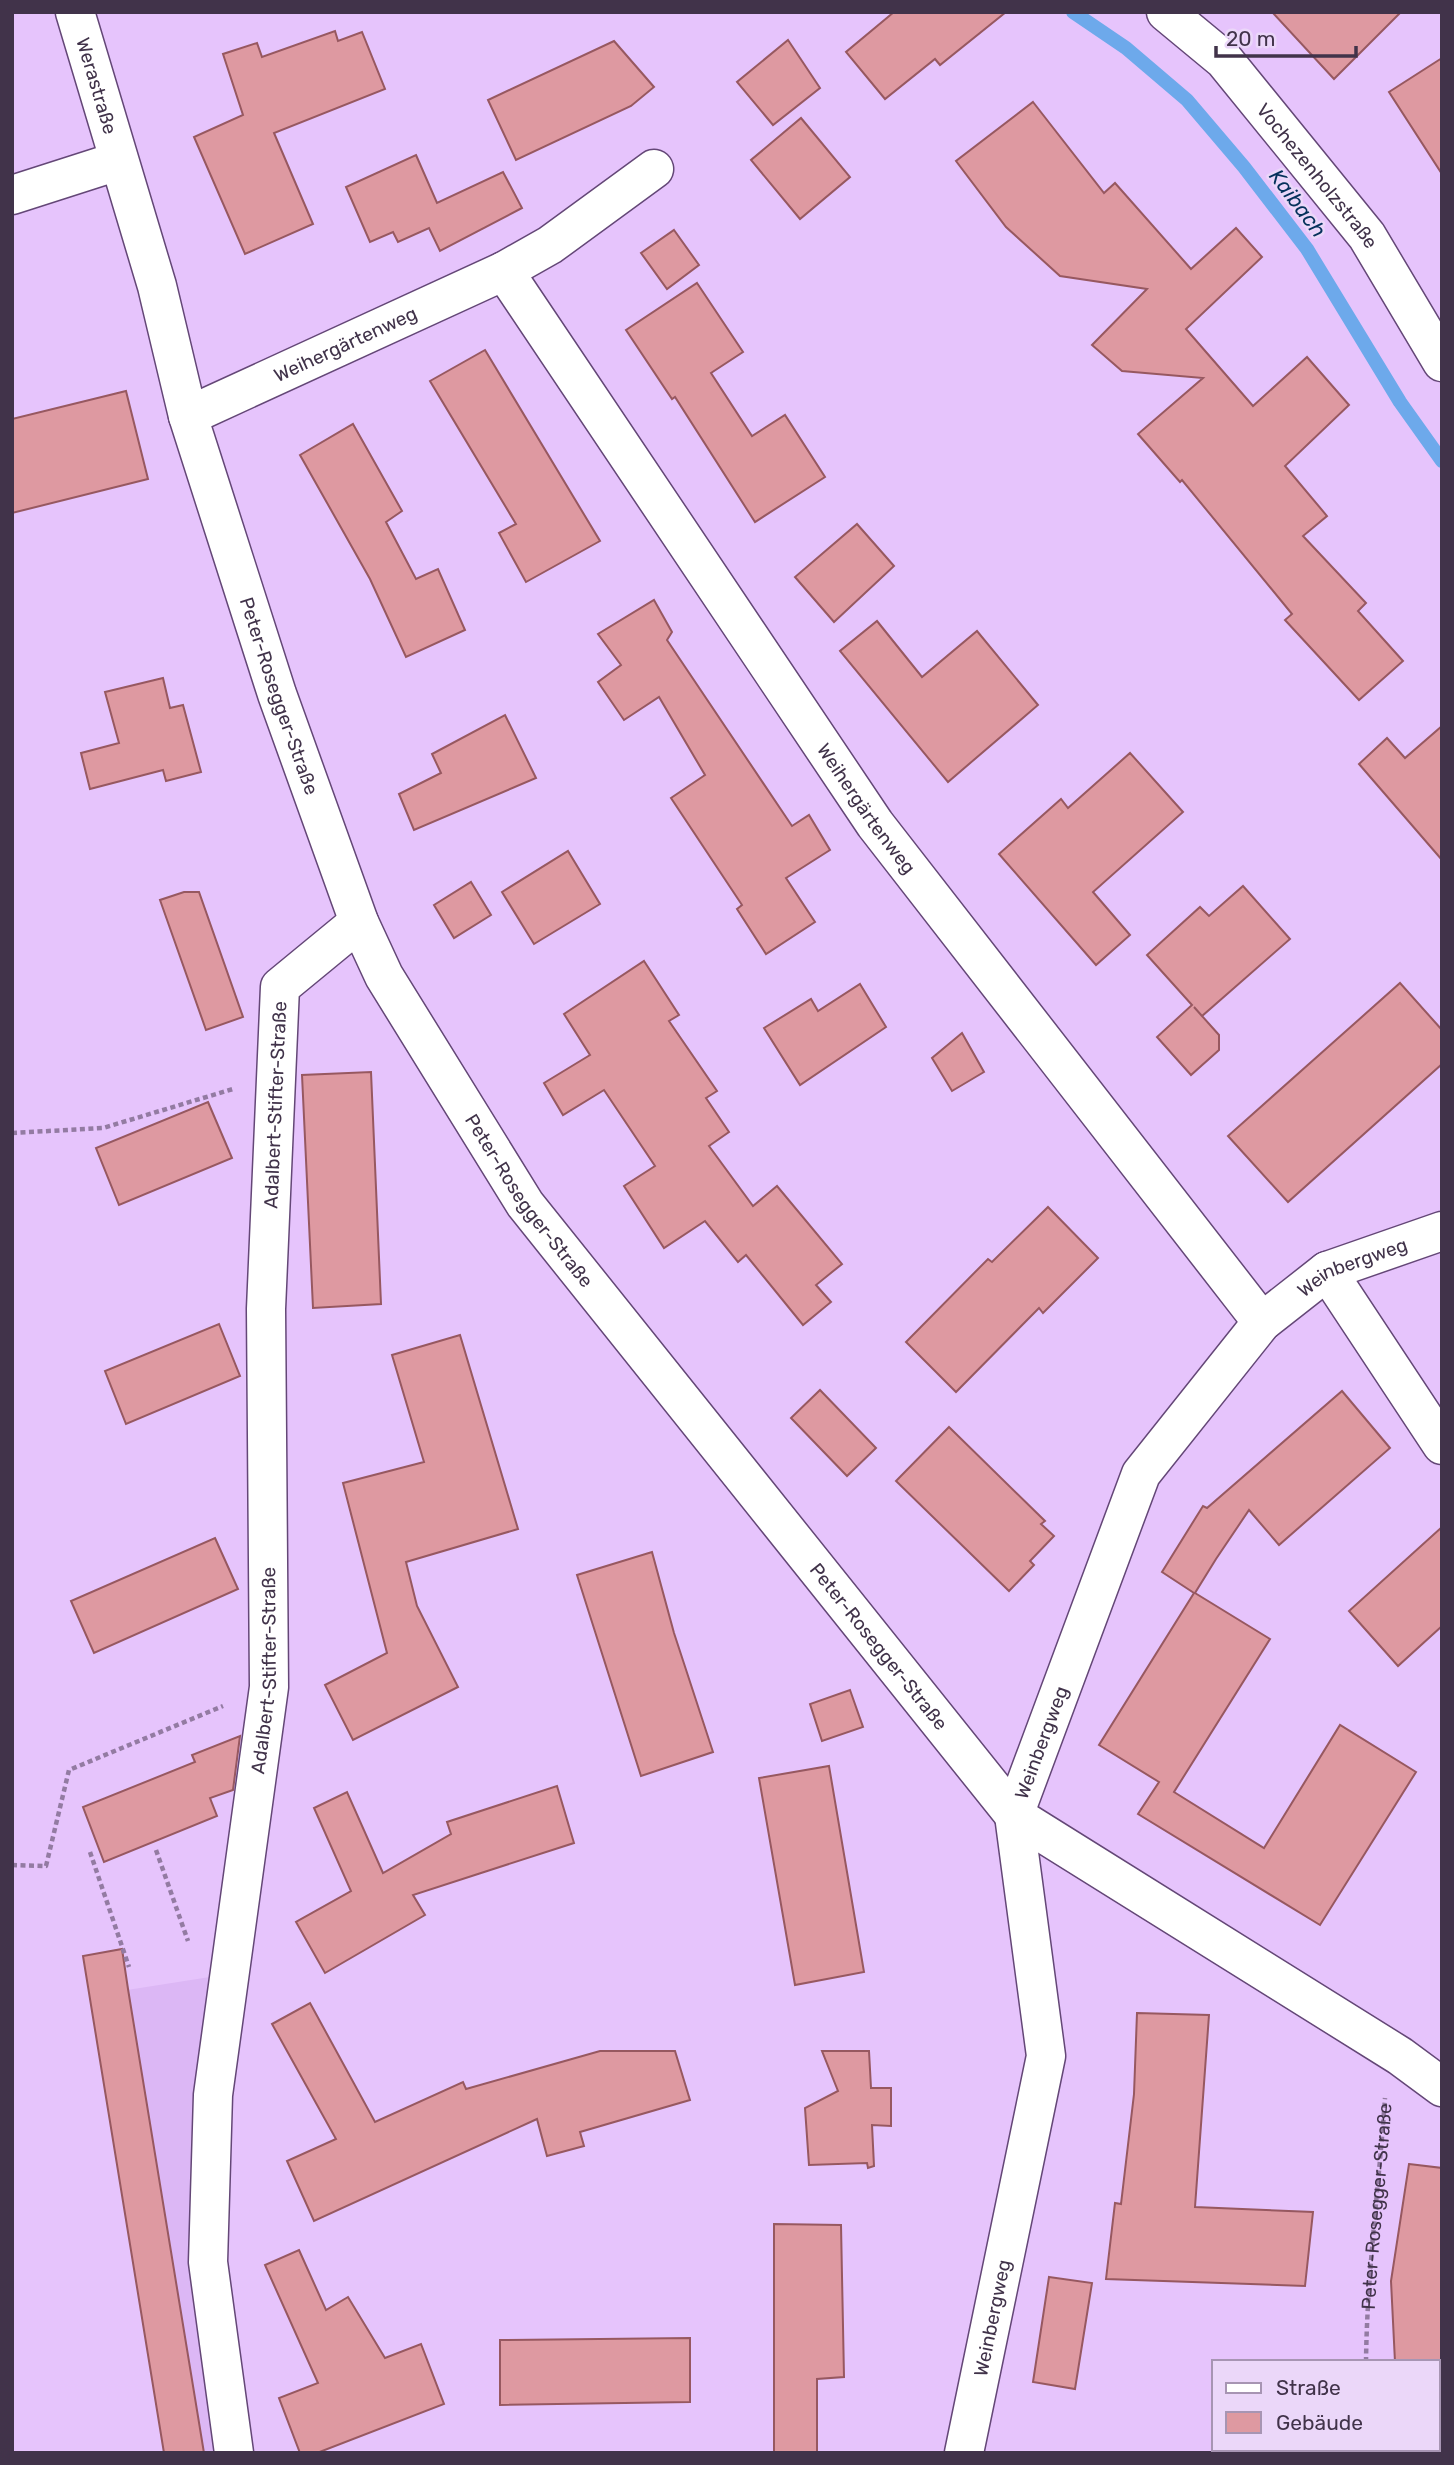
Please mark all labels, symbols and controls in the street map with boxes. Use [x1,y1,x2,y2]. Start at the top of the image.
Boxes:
scale bar [1216,14,1356,58]
text: 20 m [1226,26,1275,51]
street label: Werastraße [72,35,122,137]
street label: Vochezenholzstraße [1252,98,1383,252]
water label: Kaibach [1264,164,1332,242]
street label: Weihergärtenweg [270,301,420,387]
street label: Peter-Rosegger-Straße [235,594,324,798]
street label: Weihergärtenweg [813,739,921,878]
street label: Adalbert-Stifter-Straße [259,1001,291,1209]
street label: Peter-Rosegger-Straße [460,1109,598,1292]
street label: Weinbergweg [1293,1232,1410,1301]
street label: Peter-Rosegger-Straße [805,1558,953,1734]
street label: Adalbert-Stifter-Straße [246,1567,281,1775]
street label: Weinbergweg [1010,1683,1073,1802]
street label: Peter-Rosegger-Straße [1356,2102,1396,2310]
street label: Weinbergweg [969,2257,1015,2378]
legend [1212,2360,1440,2451]
text: Straße [1276,2375,1341,2400]
text: Gebäude [1276,2410,1363,2435]

